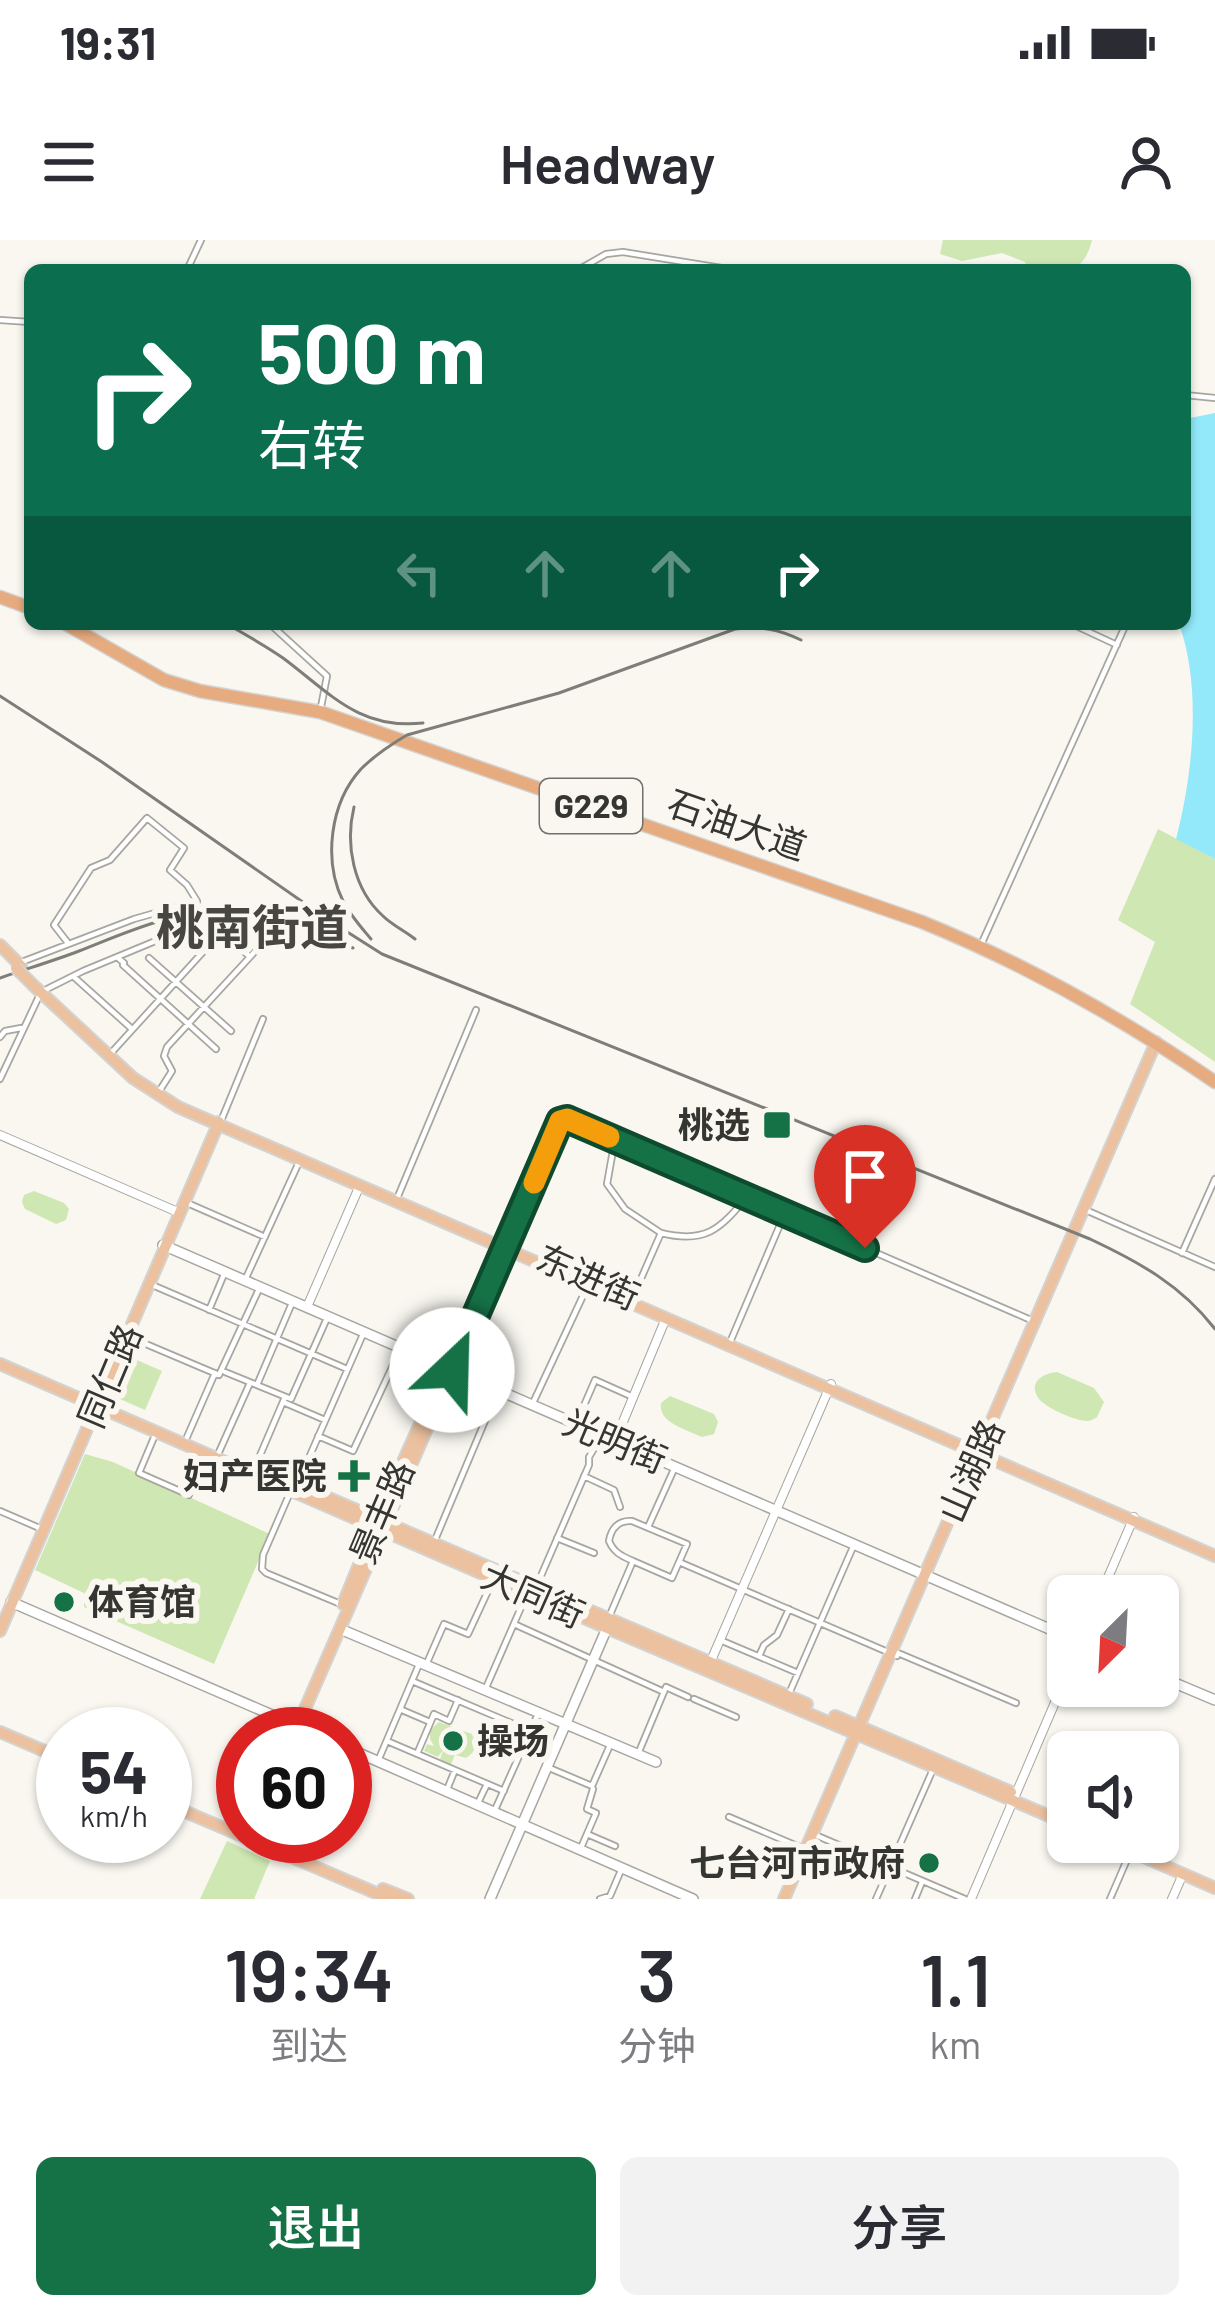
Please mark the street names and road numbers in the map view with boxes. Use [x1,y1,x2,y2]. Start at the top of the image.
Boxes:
road number: G229 [540,779,642,833]
street label: 石油大道 [662,780,813,867]
street label: 东进街 [531,1234,647,1317]
street label: 同仁路 [68,1317,150,1434]
street label: 光明街 [557,1399,674,1481]
street label: 山湖路 [928,1412,1011,1528]
street label: 景丰路 [340,1453,422,1570]
street label: 大同街 [476,1552,592,1635]

